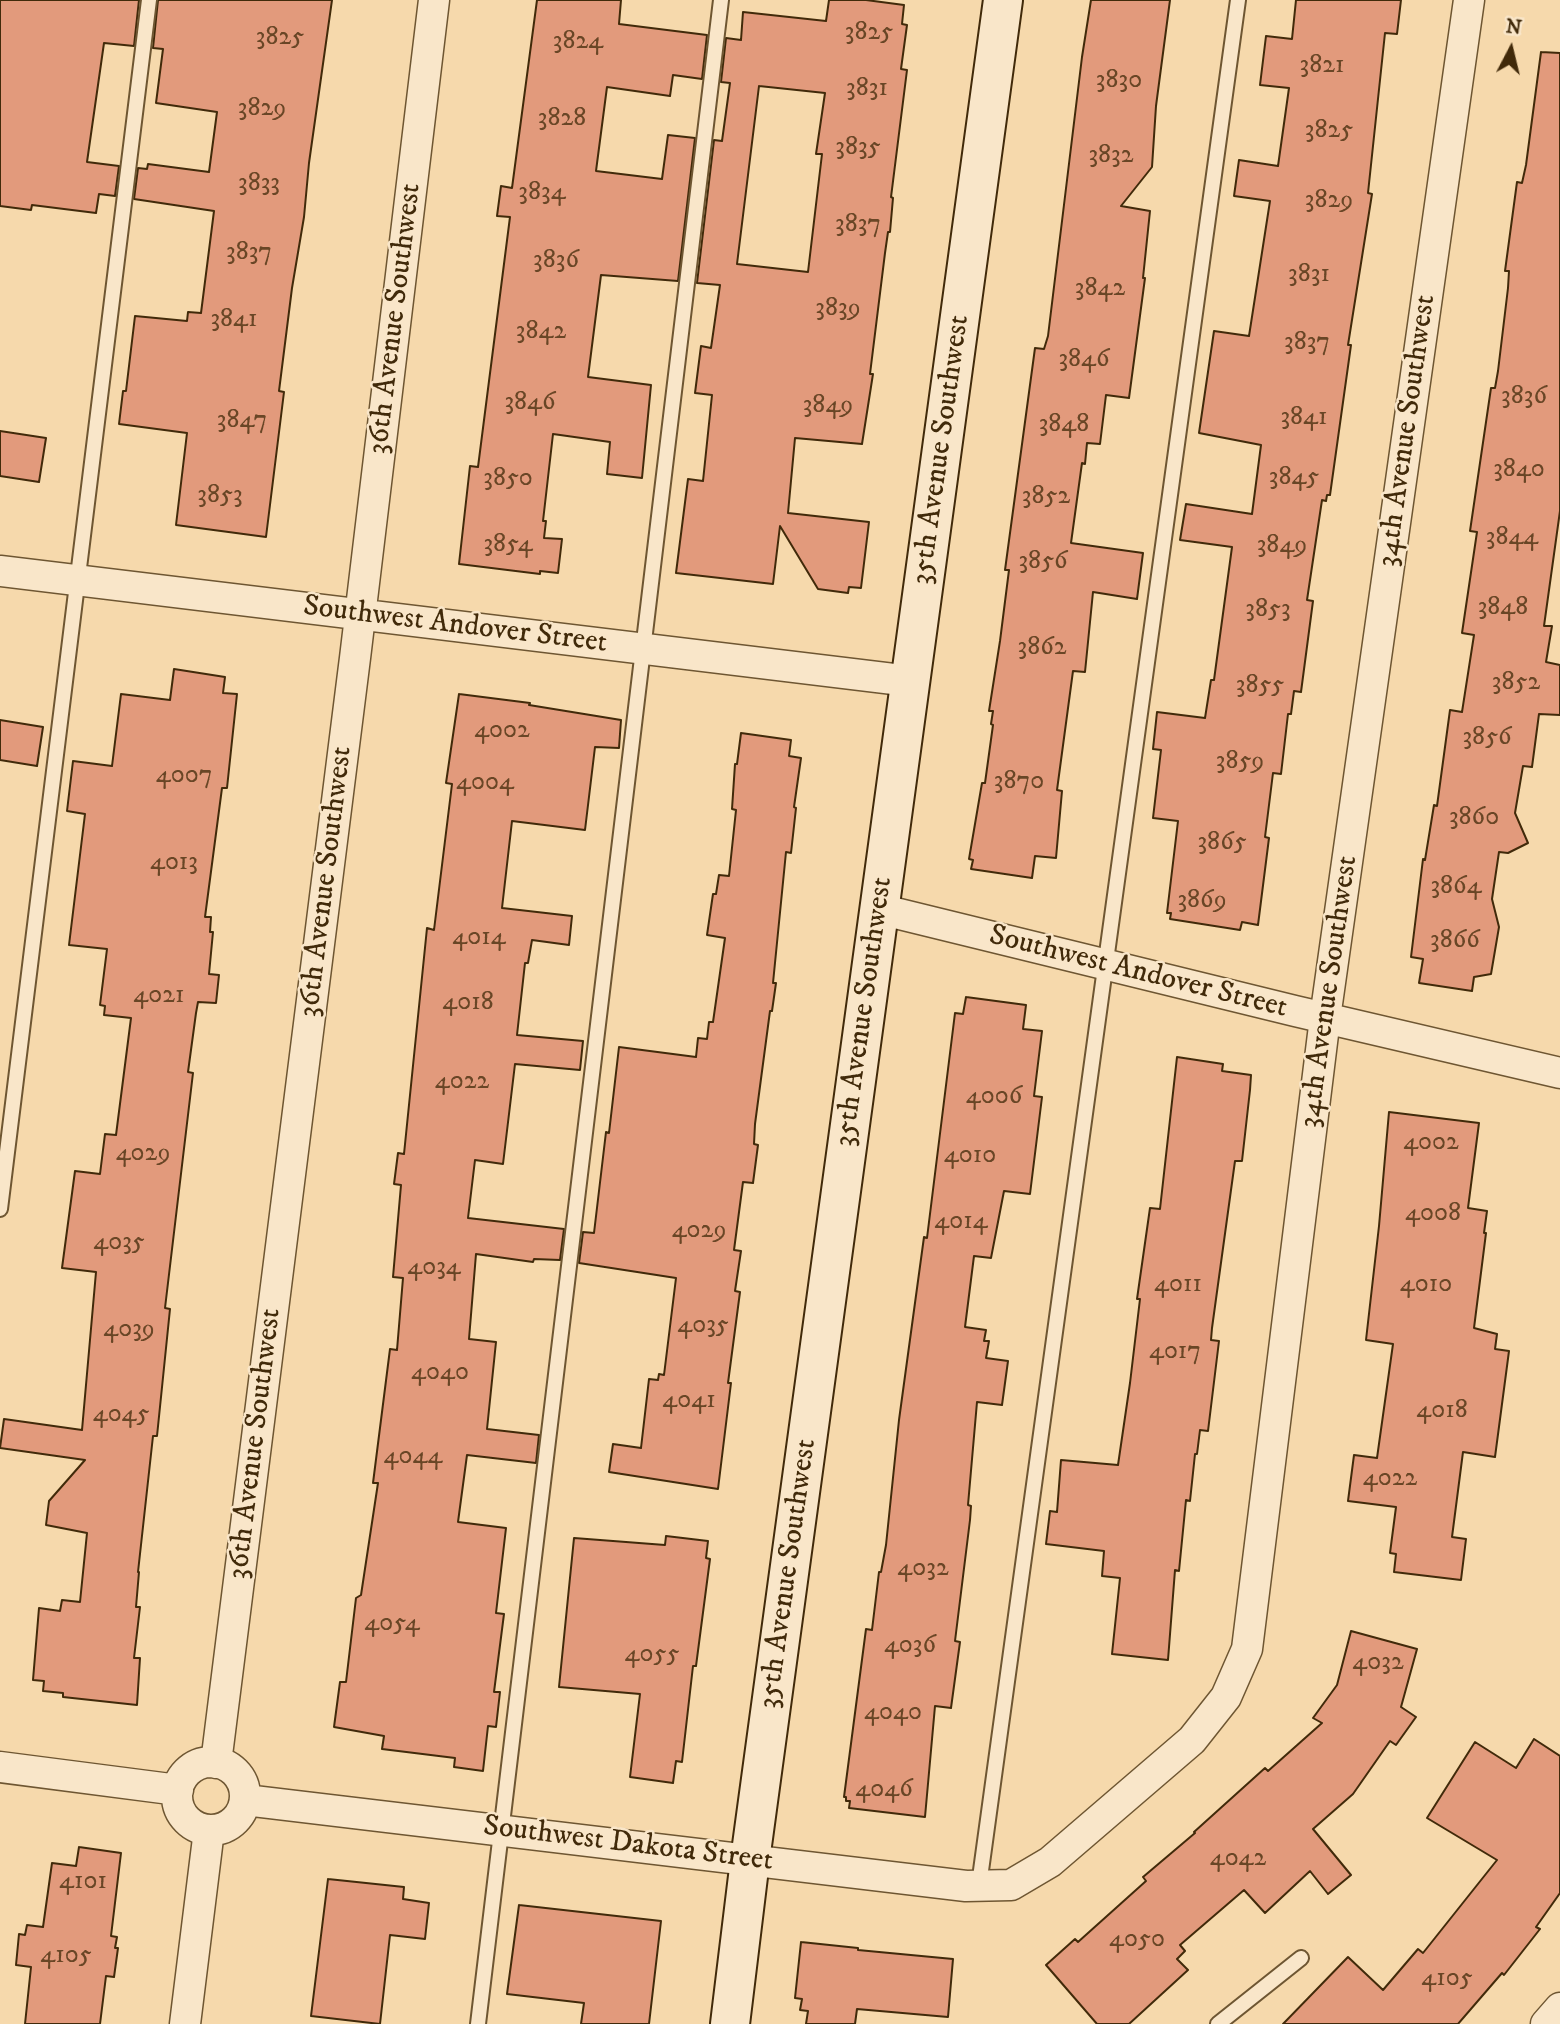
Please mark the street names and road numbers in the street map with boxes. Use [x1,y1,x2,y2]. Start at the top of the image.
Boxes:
street label: 36th Avenue Southwest [362,181,430,457]
street label: 34th Avenue Southwest [1371,293,1445,569]
street label: 35th Avenue Southwest [905,313,979,587]
street label: Southwest Andover Street [301,589,609,663]
street label: 36th Avenue Southwest [293,744,361,1020]
street label: 34th Avenue Southwest [1293,854,1367,1130]
street label: 35th Avenue Southwest [828,875,902,1149]
street label: Southwest Andover Street [985,919,1291,1027]
street label: 36th Avenue Southwest [222,1306,290,1582]
street label: 35th Avenue Southwest [752,1437,826,1711]
street label: Southwest Dakota Street [481,1809,775,1881]

